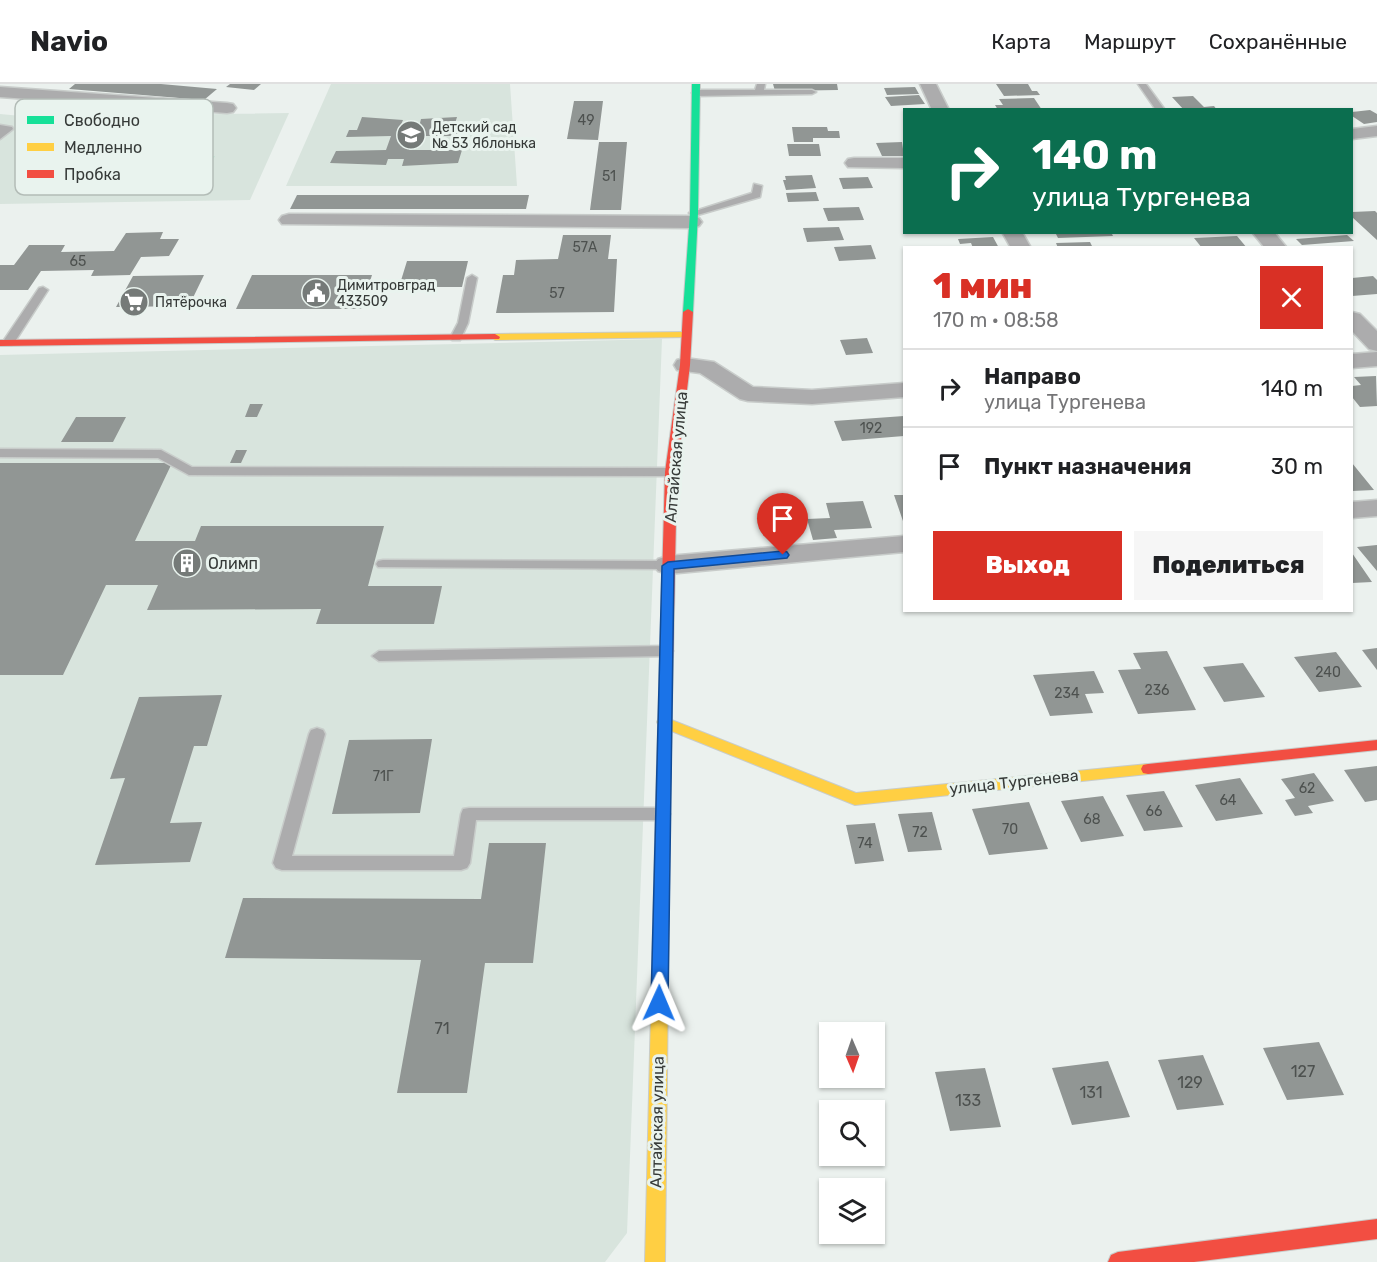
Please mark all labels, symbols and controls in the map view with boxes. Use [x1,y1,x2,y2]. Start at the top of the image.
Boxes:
text: Navio [30,25,108,58]
text: Карта [991,29,1051,54]
text: Маршрут [1084,29,1176,54]
text: Сохранённые [1209,29,1347,54]
legend [15,99,213,195]
text: Свободно [64,111,140,130]
house number: 49 [578,112,594,129]
school or university icon: Детский сад № 53 Яблонька [395,119,427,151]
place label: Детский сад № 53 Яблонька [432,119,536,152]
text: 140 m [1032,130,1158,180]
icon: right [933,132,1011,210]
text: Медленно [64,138,142,157]
text: Пробка [64,165,121,184]
house number: 51 [602,168,616,185]
text: улица Тургенева [1032,181,1251,213]
house number: 57А [573,239,598,256]
house number: 65 [70,253,86,270]
text: 1 мин [933,264,1033,307]
button: close [1260,266,1323,329]
public building icon: Димитровград 433509 [300,277,332,309]
place label: Димитровград 433509 [337,277,435,310]
house number: 57 [549,285,565,302]
supermarket icon: Пятёрочка [118,286,150,318]
place label: Пятёрочка [155,294,227,311]
text: 170 m · 08:58 [933,308,1059,332]
text: Направо [984,363,1081,390]
icon: right [933,372,966,405]
text: 140 m [1261,375,1323,402]
text: улица Тургенева [984,390,1146,414]
street label: Алтайская улица [661,391,691,523]
house number: 192 [860,420,882,437]
icon: arrive [933,450,966,483]
text: Пункт назначения [984,453,1192,480]
text: 30 m [1271,453,1323,480]
pin [757,493,808,555]
icon: arrive [766,502,799,535]
button: Выход [933,531,1122,600]
button: Поделиться [1134,531,1323,600]
building icon: Олимп [171,547,203,579]
place label: Олимп [208,554,258,573]
house number: 240 [1315,664,1341,681]
house number: 236 [1144,682,1170,699]
house number: 234 [1054,685,1080,702]
street label: улица Тургенева [949,766,1079,798]
house number: 71Г [373,768,394,785]
house number: 62 [1299,780,1315,797]
house number: 64 [1219,792,1237,809]
house number: 66 [1146,803,1162,820]
house number: 68 [1083,811,1101,828]
house number: 70 [1002,821,1018,838]
house number: 72 [912,824,928,841]
house number: 74 [857,835,873,852]
position arrow [627,971,691,1035]
house number: 71 [434,1019,450,1038]
north arrow [819,1022,885,1088]
map controls [819,1022,885,1244]
street label: Алтайская улица [646,1056,668,1188]
house number: 127 [1291,1062,1315,1081]
house number: 129 [1177,1073,1203,1092]
house number: 131 [1079,1083,1103,1102]
house number: 133 [955,1091,981,1110]
button: search [819,1100,885,1166]
button: layers [819,1178,885,1244]

